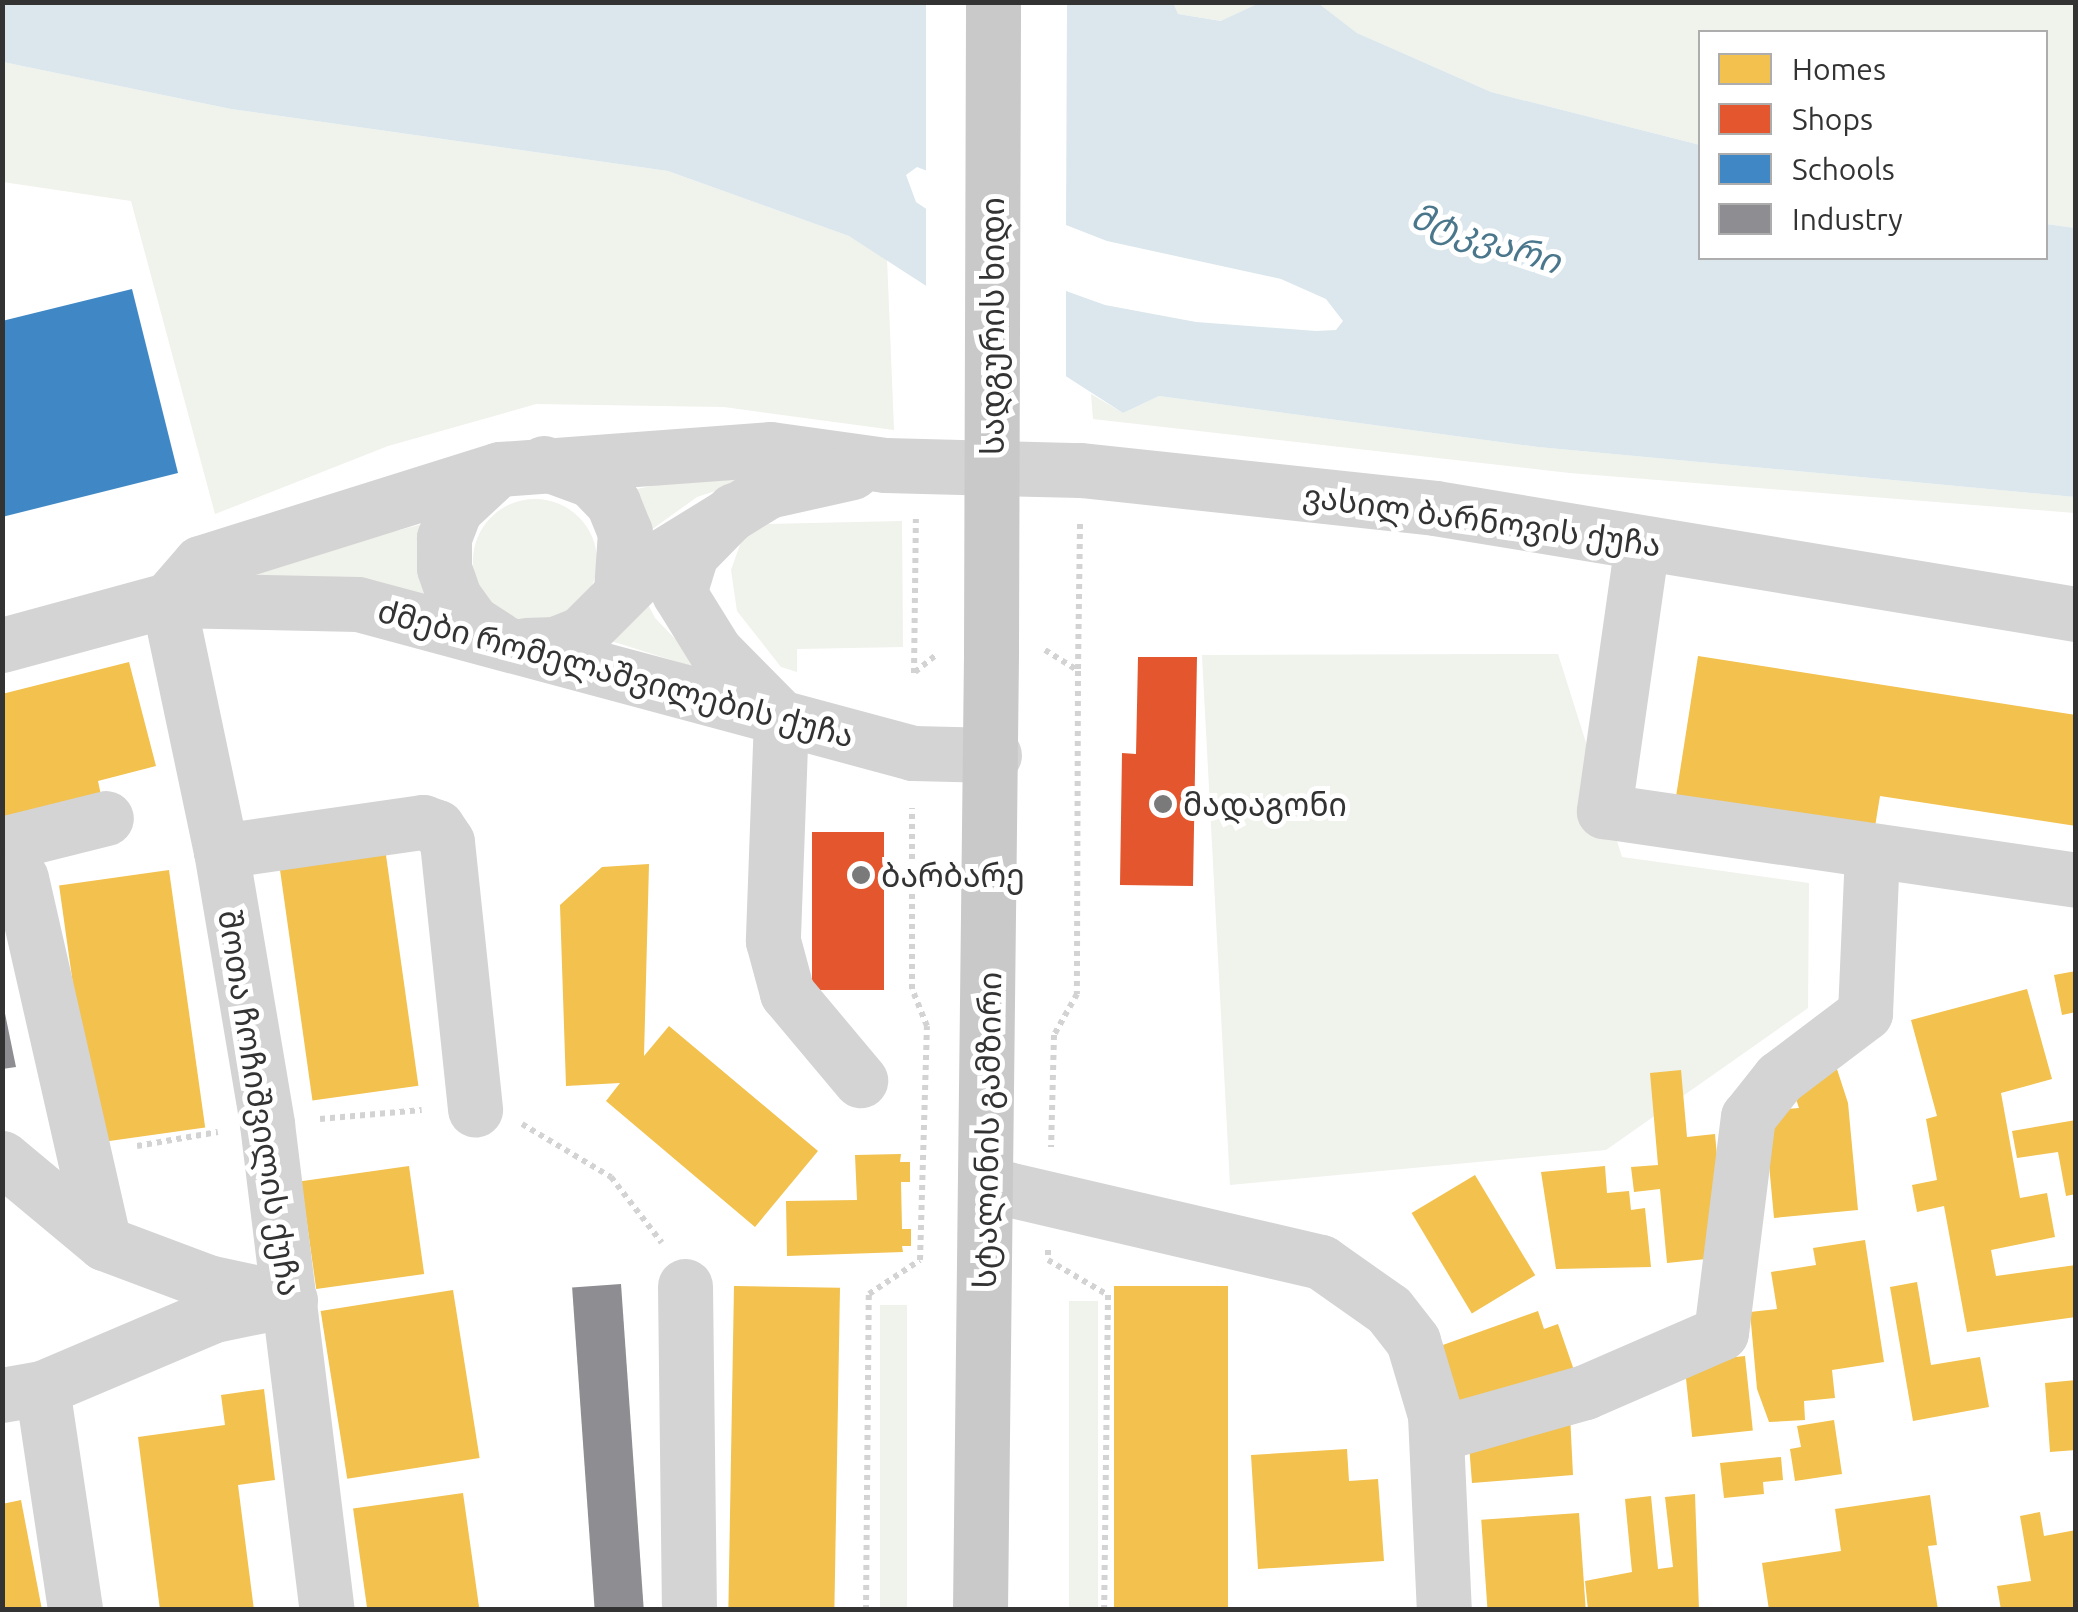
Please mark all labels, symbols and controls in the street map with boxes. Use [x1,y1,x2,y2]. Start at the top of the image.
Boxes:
legend [1698,30,2048,260]
text: Homes [1792,52,1886,86]
text: Shops [1792,102,1873,136]
text: Schools [1792,152,1895,186]
water label: მტკვარი [1406,194,1566,282]
street label: სადგურის ხიდი [973,197,1011,455]
text: Industry [1792,202,1903,236]
street label: ვასილ ბარნოვის ქუჩა [1301,476,1663,564]
street label: ძმები რომელაშვილების ქუჩა [374,591,858,755]
place label: მადაგონი [1183,785,1347,823]
marker: მადაგონი [1152,793,1174,815]
place label: ბარბარე [881,856,1025,894]
marker: ბარბარე [850,864,872,886]
street label: შოთა ჩოჩიშვილის ქუჩა [211,907,309,1299]
street label: სტალინის გამზირი [965,971,1009,1289]

